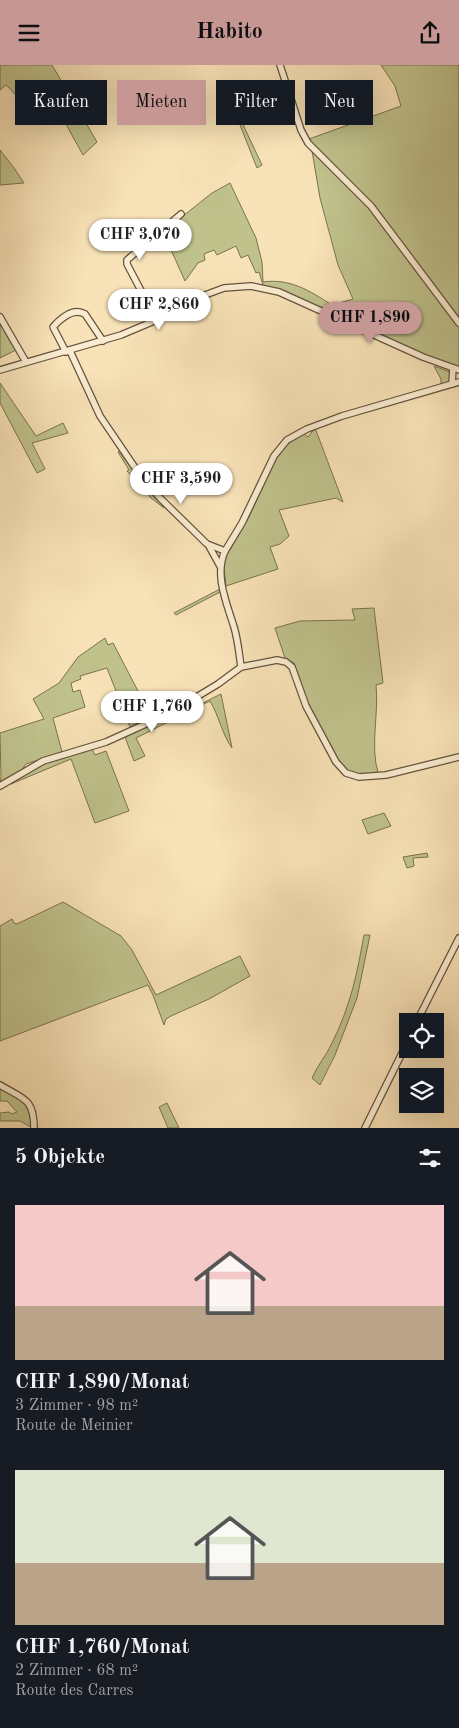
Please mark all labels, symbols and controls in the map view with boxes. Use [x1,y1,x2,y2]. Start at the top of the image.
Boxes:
icon: menu [15,19,43,47]
icon: share [416,19,444,47]
text: Habito [196,21,263,43]
chip: Kaufen [15,80,107,125]
chip: Mieten [117,80,206,125]
chip: Filter [216,80,295,125]
chip: Neu [305,80,373,125]
pin: CHF 3,070 [83,219,197,261]
text: CHF 3,070 [100,227,180,243]
pin: CHF 2,860 [102,289,216,331]
text: CHF 2,860 [119,297,199,313]
pin: CHF 1,890 [313,301,427,344]
text: CHF 1,890 [330,310,410,326]
pin: CHF 3,590 [124,463,238,505]
text: CHF 3,590 [141,471,221,487]
pin: CHF 1,760 [95,691,209,733]
text: CHF 1,760 [112,699,192,715]
map controls [399,1013,444,1113]
button: locate [399,1013,444,1058]
button: layers [399,1068,444,1113]
icon: filters [416,1144,444,1172]
text: 5 Objekte [15,1147,105,1168]
icon: home [185,1238,275,1328]
text: CHF 1,890/Monat [15,1372,189,1393]
text: 3 Zimmer · 98 m² [15,1398,138,1414]
text: Route de Meinier [15,1418,133,1434]
icon: home [185,1503,275,1593]
text: CHF 1,760/Monat [15,1637,189,1658]
text: 2 Zimmer · 68 m² [15,1663,138,1679]
text: Route des Carres [15,1683,134,1699]

